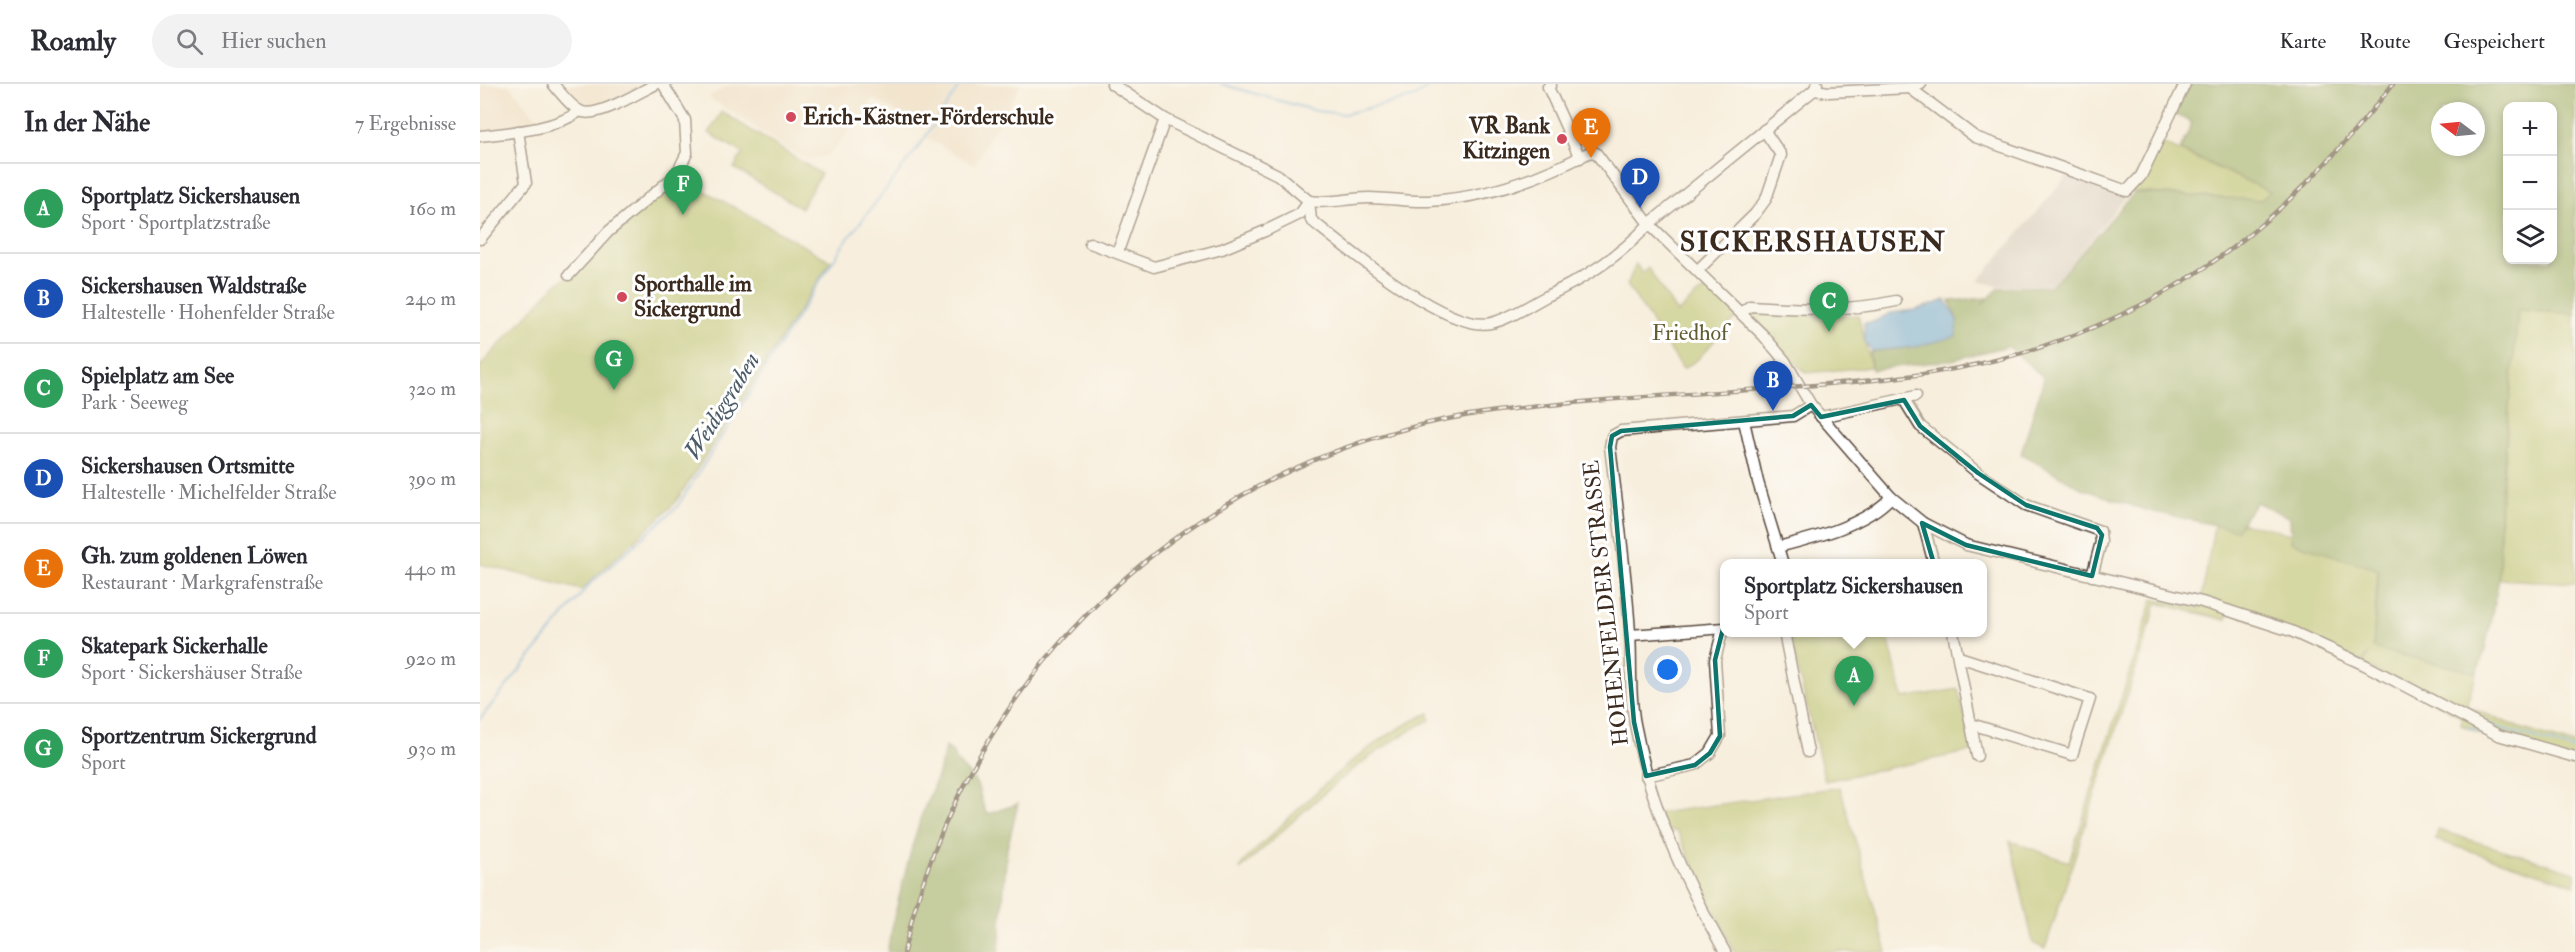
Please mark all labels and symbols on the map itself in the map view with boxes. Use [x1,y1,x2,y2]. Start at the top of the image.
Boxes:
north arrow [2431,102,2485,156]
place label: Erich-Kästner-Förderschule [803,103,1055,131]
pin: E [1572,109,1610,158]
marker: Erich-Kästner-Förderschule [784,110,798,124]
place label: VR Bank Kitzingen [1463,112,1551,166]
marker: VR Bank Kitzingen [1555,132,1569,146]
pin: D [1620,158,1660,208]
pin: F [664,166,702,215]
district label: SICKERSHAUSEN [1680,225,1946,260]
place label: Sporthalle im Sickergrund [634,270,753,324]
pin: C [1810,282,1848,332]
marker: Sporthalle im Sickergrund [615,290,629,304]
park label: Friedhof [1652,319,1731,347]
pin: G [594,340,634,390]
water label: Weidiggraben [677,347,767,465]
pin: B [1754,362,1792,411]
street label: HOHENFELDER STRASSE [1577,459,1635,747]
your location [1653,655,1682,684]
pin: A [1834,656,1874,706]

